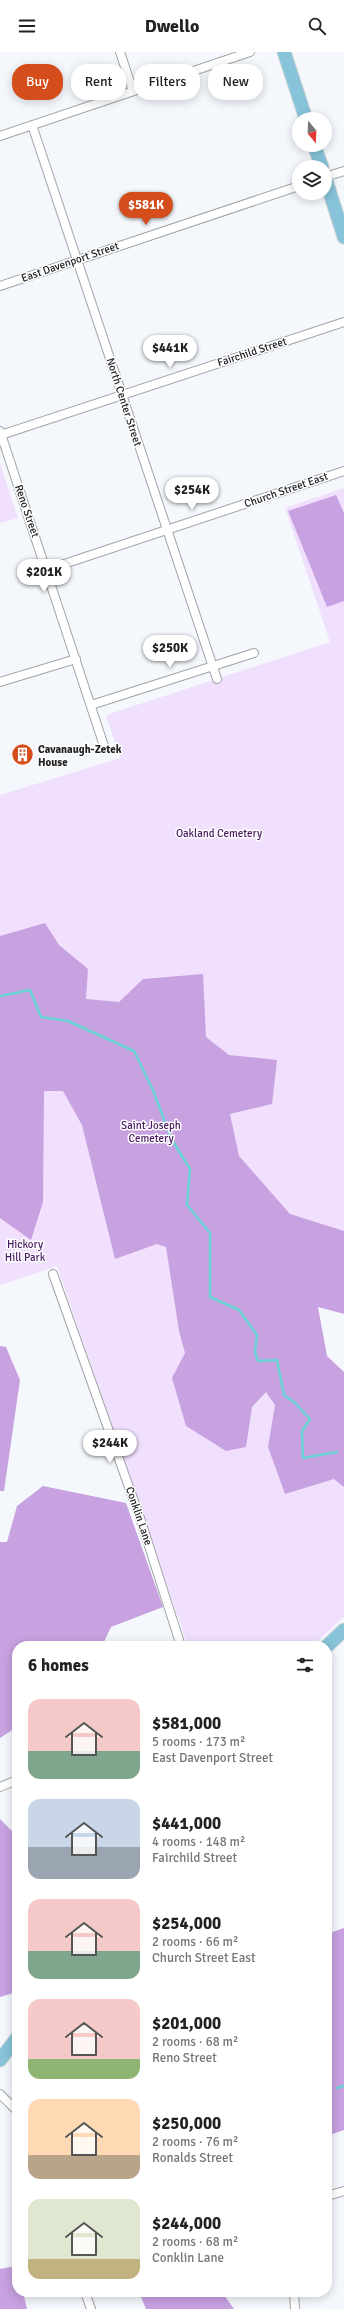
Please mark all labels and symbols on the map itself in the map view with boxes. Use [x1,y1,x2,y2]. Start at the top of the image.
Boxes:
north arrow [292,112,332,152]
pin: $581K [118,192,174,226]
street label: East Davenport Street [19,239,121,285]
pin: $441K [142,335,198,369]
street label: Fairchild Street [216,335,288,369]
street label: North Center Street [104,356,144,448]
street label: Church Street East [242,470,330,510]
pin: $254K [164,477,220,511]
street label: Reno Street [12,483,42,539]
pin: $201K [16,559,72,593]
pin: $250K [142,635,198,669]
building icon: Cavanaugh-Zetek House [10,742,36,768]
place label: Cavanaugh-Zetek House [38,743,122,769]
park label: Oakland Cemetery [176,827,263,840]
park label: Saint Joseph Cemetery [121,1119,181,1145]
park label: Hickory Hill Park [5,1238,46,1264]
pin: $244K [82,1430,138,1464]
street label: Conklin Lane [123,1485,155,1547]

